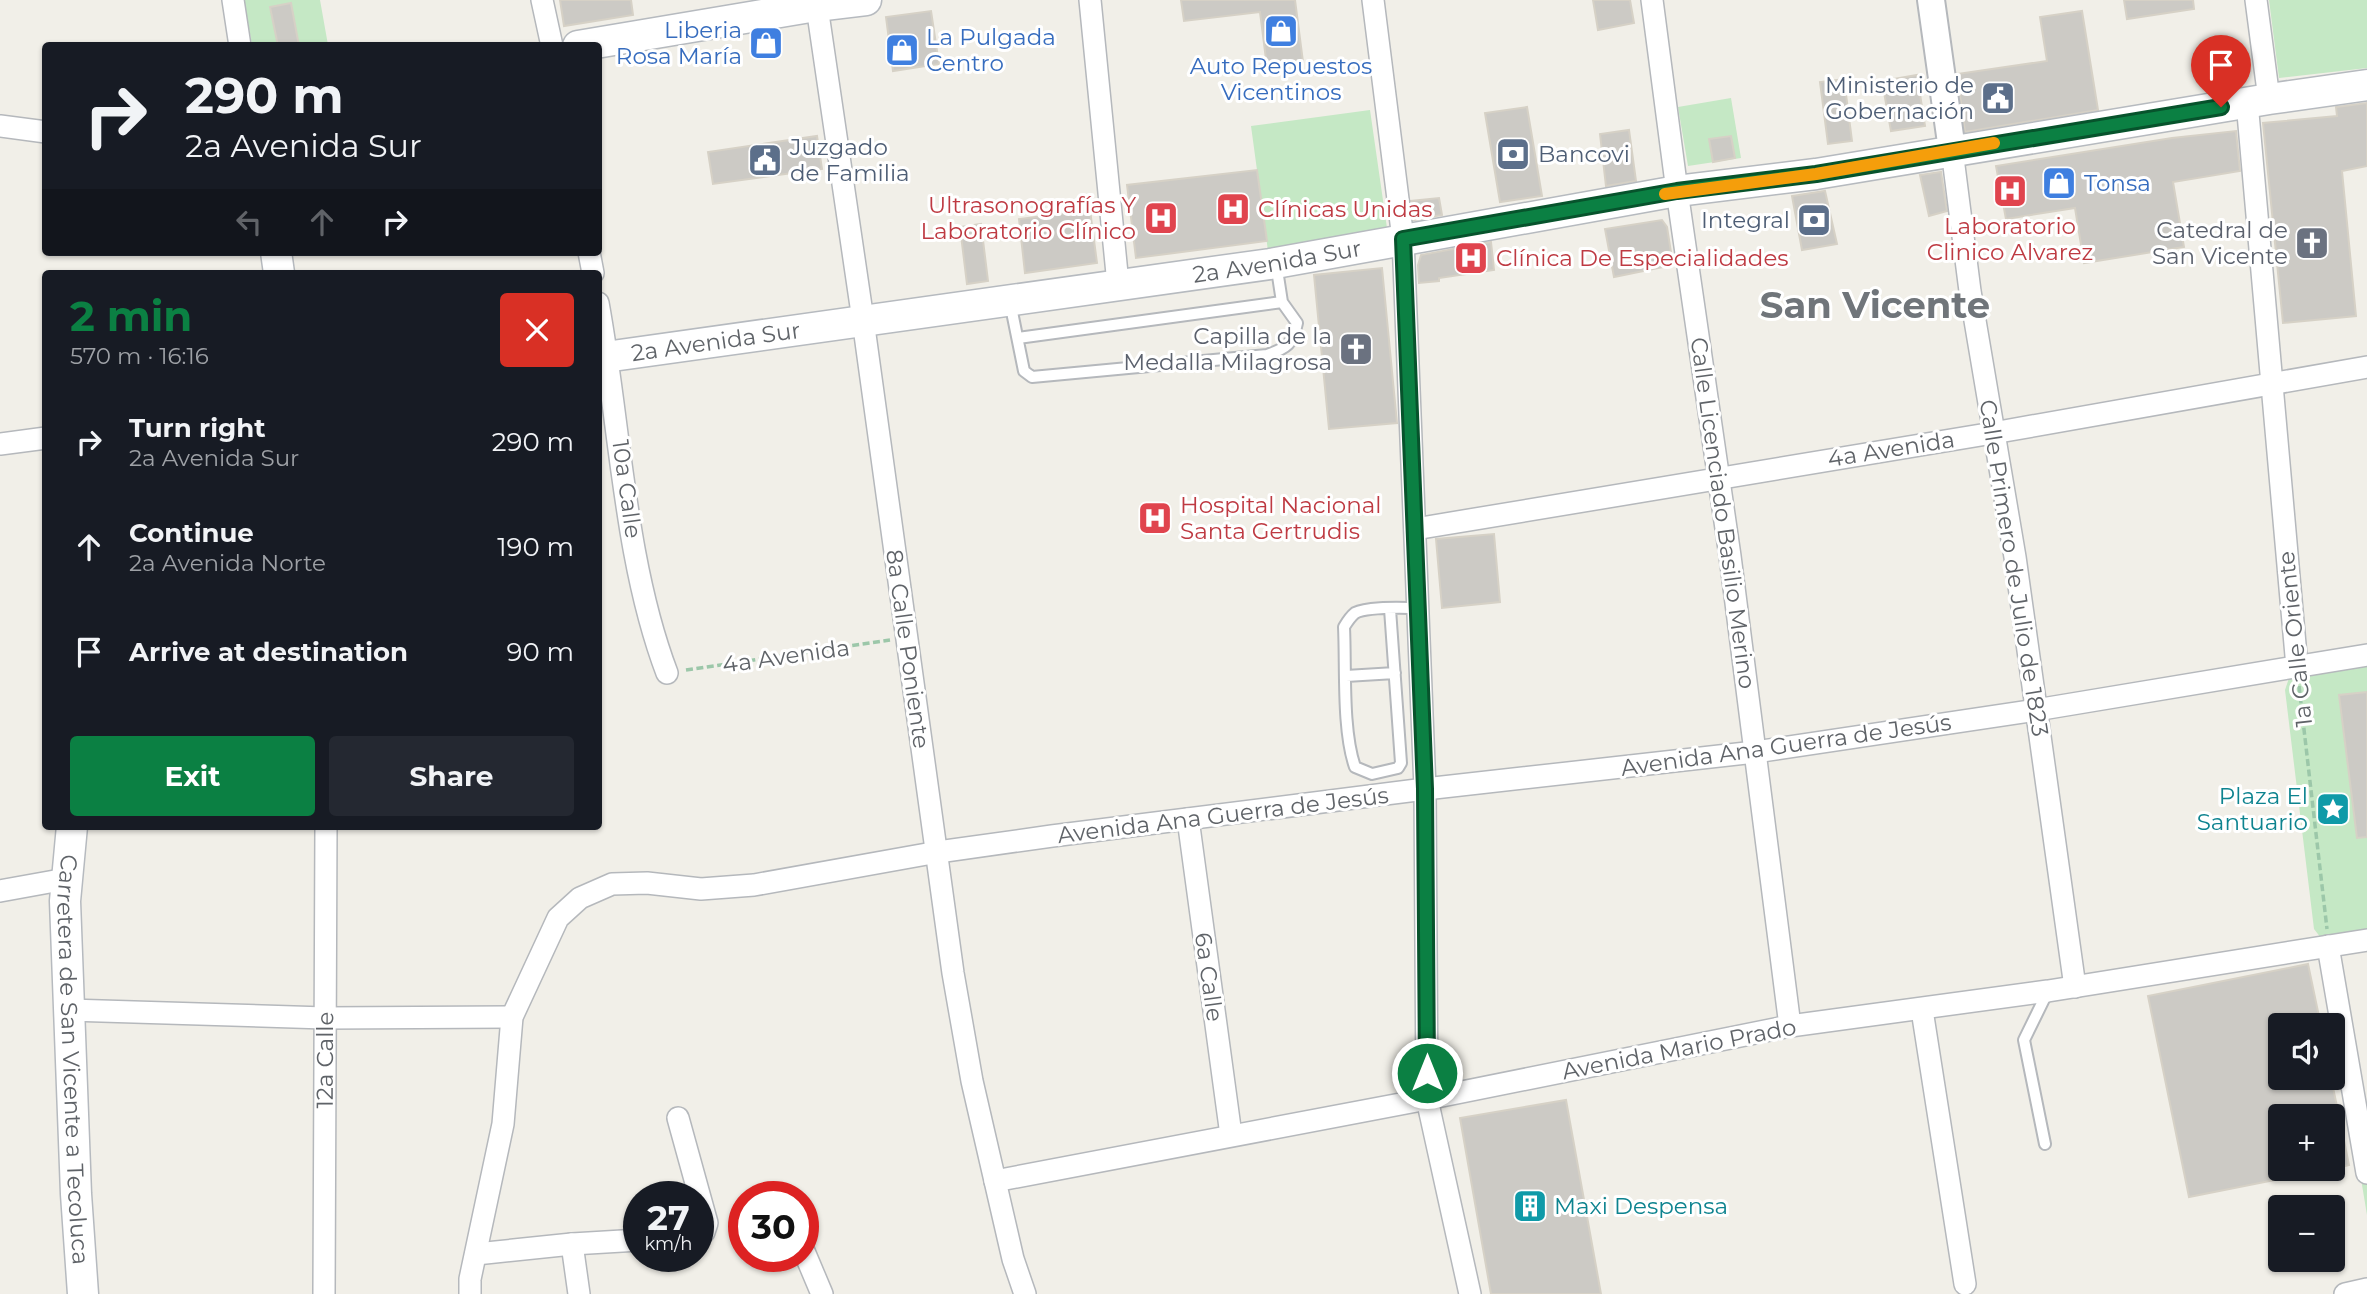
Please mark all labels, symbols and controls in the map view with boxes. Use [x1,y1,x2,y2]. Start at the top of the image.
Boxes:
shop icon: Auto Repuestos Vicentinos [1262,12,1300,50]
place label: Liberia Rosa María [616,16,742,70]
place label: La Pulgada Centro [926,23,1056,77]
shop icon: Liberia Rosa María [747,24,785,62]
shop icon: La Pulgada Centro [883,31,921,69]
pin [2191,35,2251,107]
icon: arrive [2202,46,2240,84]
place label: Auto Repuestos Vicentinos [1190,52,1372,106]
text: 290 m [185,66,344,125]
icon: right [70,70,161,161]
place label: Ministerio de Gobernación [1825,71,1974,125]
public building icon: Ministerio de Gobernación [1979,79,2017,117]
text: 2a Avenida Sur [185,126,422,165]
place label: Juzgado de Familia [789,133,910,187]
bank icon: Bancovi [1494,135,1532,173]
place label: Bancovi [1538,140,1630,168]
public building icon: Juzgado de Familia [746,141,784,179]
shop icon: Tonsa [2040,164,2078,202]
place label: Tonsa [2084,169,2151,197]
hospital icon: Laboratorio Clinico Alvarez [1991,172,2029,210]
hospital icon: Clínicas Unidas [1214,190,1252,228]
place label: Ultrasonografías Y Laboratorio Clínico [920,191,1136,245]
place label: Clínicas Unidas [1258,195,1433,223]
hospital icon: Ultrasonografías Y Laboratorio Clínico [1142,199,1180,237]
bank icon: Integral [1795,201,1833,239]
icon: left [230,203,268,241]
icon: ahead [303,203,341,241]
icon: right [376,203,414,241]
place label: Integral [1701,206,1790,234]
place label: Laboratorio Clinico Alvarez [1927,212,2093,266]
place label: Catedral de San Vicente [2152,216,2288,270]
church icon: Catedral de San Vicente [2293,224,2331,262]
street label: 2a Avenida Sur [1191,234,1364,289]
hospital icon: Clínica De Especialidades [1452,239,1490,277]
place label: Clínica De Especialidades [1496,244,1789,272]
district label: San Vicente [1760,282,1990,327]
text: 2 min [70,290,192,342]
button: close [500,293,574,367]
street label: 2a Avenida Sur [630,316,802,367]
place label: Capilla de la Medalla Milagrosa [1123,322,1332,376]
church icon: Capilla de la Medalla Milagrosa [1337,330,1375,368]
street label: Calle Licenciado Basilio Merino [1684,335,1762,691]
text: 570 m · 16:16 [70,342,209,370]
street label: Calle Primero de Julio de 1823 [1974,398,2054,738]
text: Turn right [129,412,265,444]
icon: right [70,423,108,461]
street label: 4a Avenida [1825,425,1957,473]
text: 290 m [492,426,574,458]
street label: 10a Calle [606,438,648,540]
text: 2a Avenida Sur [129,444,299,472]
place label: Hospital Nacional Santa Gertrudis [1180,491,1382,545]
hospital icon: Hospital Nacional Santa Gertrudis [1136,499,1174,537]
text: Continue [129,517,254,549]
icon: ahead [70,528,108,566]
text: 190 m [497,531,574,563]
street label: 8a Calle Poniente [880,548,936,750]
text: 2a Avenida Norte [129,549,326,577]
street label: 1a Calle Oriente [2272,550,2318,728]
icon: arrive [70,633,108,671]
street label: 4a Avenida [721,633,851,679]
text: Arrive at destination [129,636,408,668]
text: 90 m [507,636,574,668]
street label: Avenida Ana Guerra de Jesús [1619,708,1953,782]
button: Exit [70,736,315,816]
button: Share [329,736,574,816]
street label: Avenida Ana Guerra de Jesús [1056,781,1390,849]
place label: Plaza El Santuario [2197,782,2308,836]
place icon: Plaza El Santuario [2314,790,2352,828]
street label: Carretera de San Vicente a Tecoluca [51,853,95,1266]
street label: 6a Calle [1189,931,1229,1023]
street label: 12a Calle [311,1011,339,1109]
street label: Avenida Mario Prado [1560,1013,1798,1085]
map controls [2268,1013,2345,1272]
button: sound [2268,1013,2345,1090]
position arrow [1390,1036,1464,1110]
button: + [2268,1104,2345,1181]
speed limit sign: 30 [728,1181,819,1272]
building icon: Maxi Despensa [1511,1187,1549,1225]
place label: Maxi Despensa [1554,1192,1728,1220]
button: − [2268,1195,2345,1272]
text: 27 [647,1196,690,1239]
text: km/h [644,1233,693,1255]

